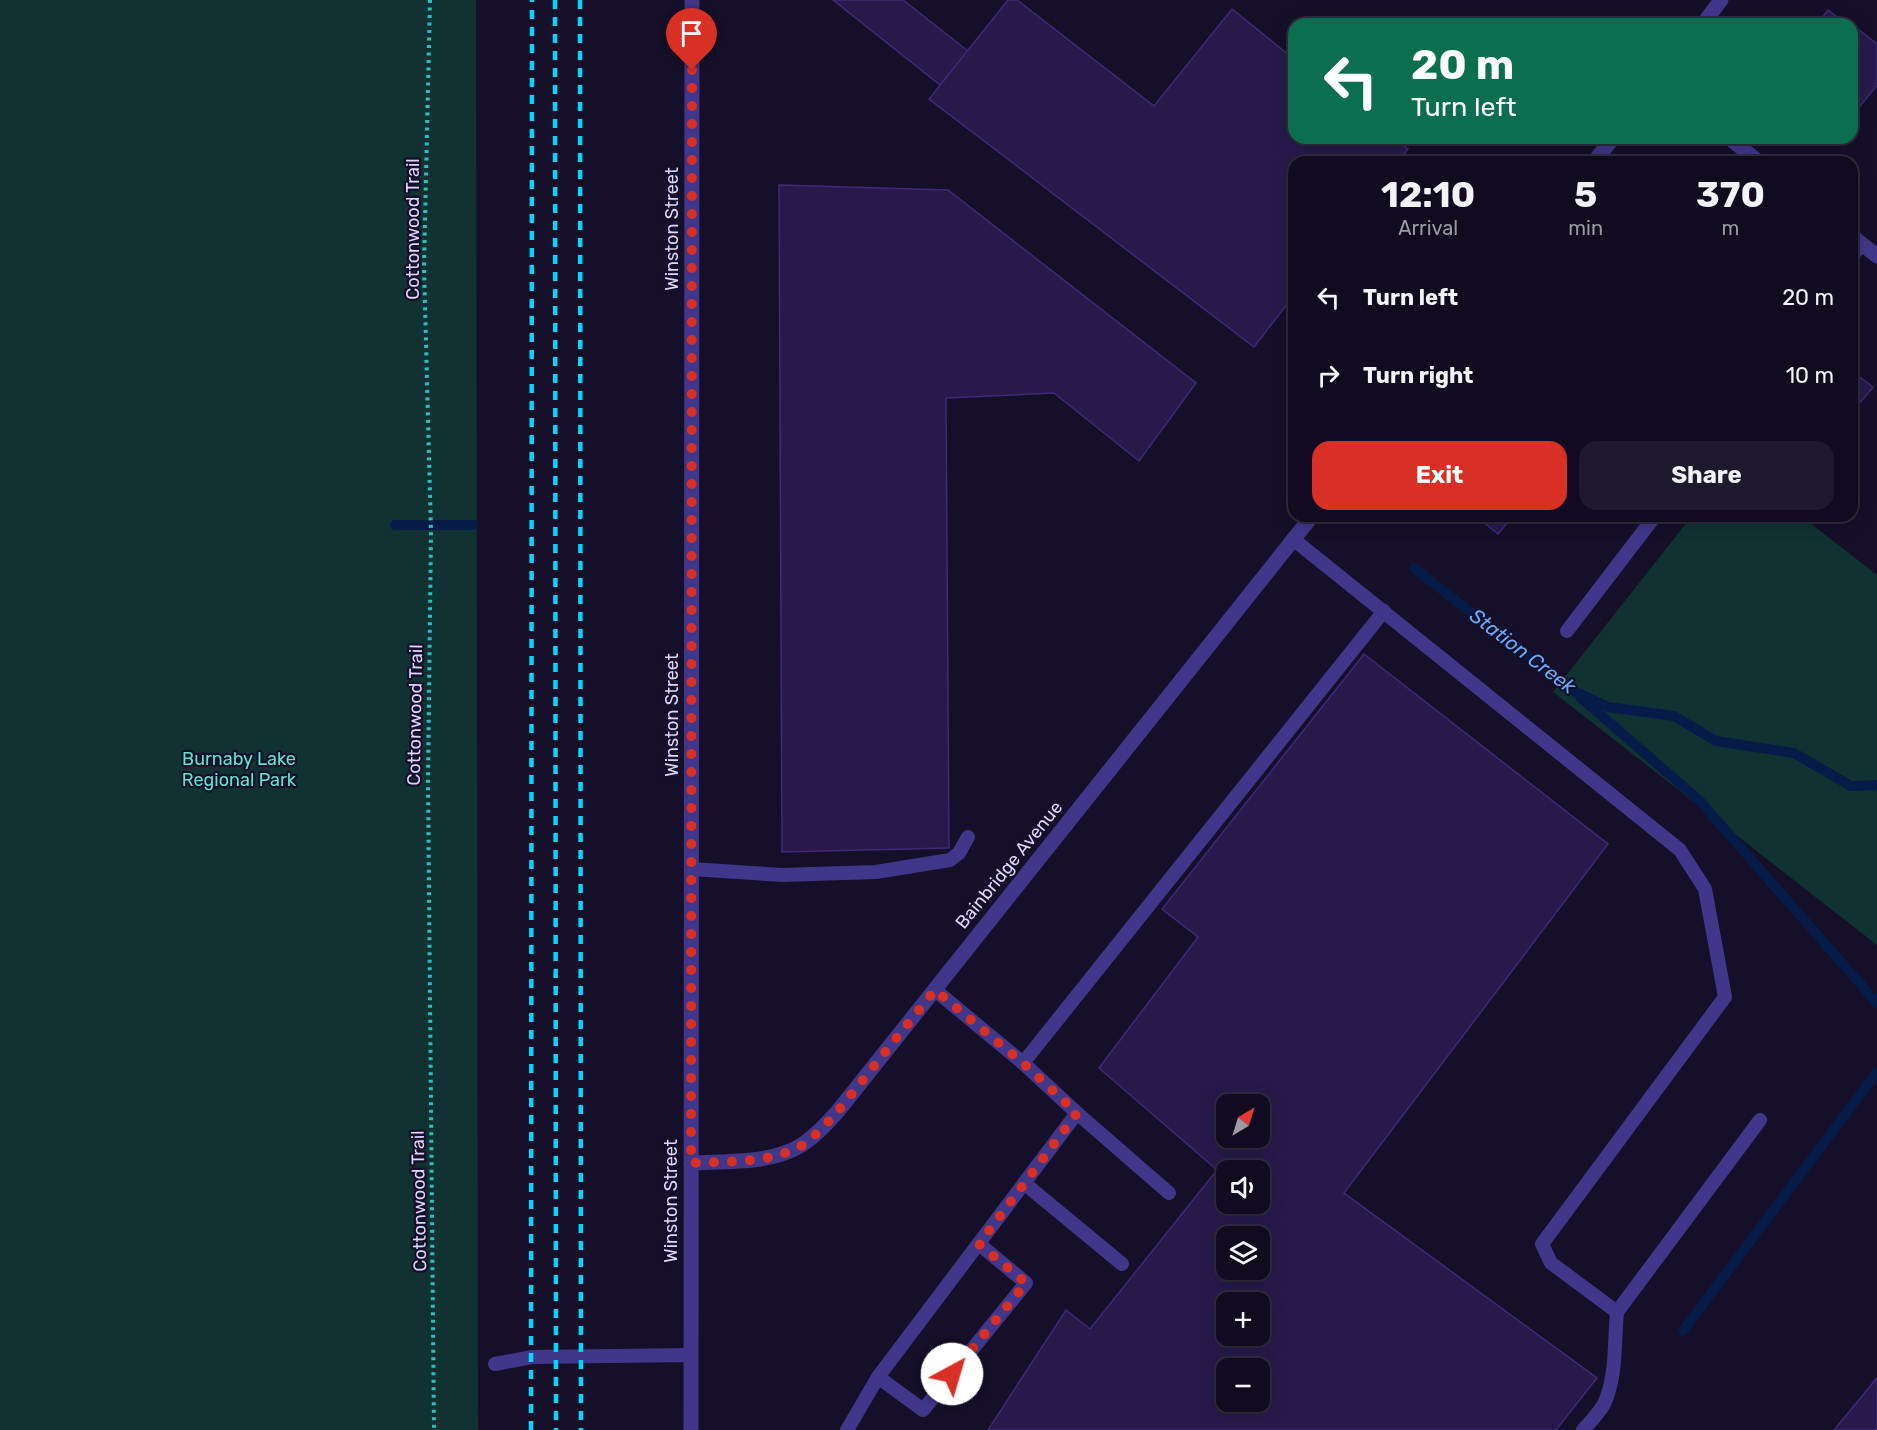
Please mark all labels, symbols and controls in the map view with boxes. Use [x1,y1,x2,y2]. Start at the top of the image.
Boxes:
pin [666,8,717,70]
icon: arrive [675,17,708,50]
text: 20 m [1411,40,1514,90]
icon: left [1312,42,1390,120]
text: Turn left [1411,91,1516,123]
street label: Cottonwood Trail [402,158,424,300]
street label: Winston Street [661,167,683,291]
text: 12:10 [1381,173,1475,216]
text: 5 [1574,173,1597,216]
text: 370 [1696,173,1765,216]
text: Arrival [1398,216,1458,240]
text: min [1568,216,1603,240]
text: m [1722,216,1739,240]
icon: left [1312,281,1345,314]
text: Turn left [1363,284,1458,311]
text: 20 m [1782,284,1834,311]
icon: right [1312,359,1345,392]
text: Turn right [1363,362,1473,389]
text: 10 m [1786,362,1834,389]
button: Exit [1312,441,1567,510]
button: Share [1579,441,1834,510]
water label: Station Creek [1465,603,1581,699]
street label: Cottonwood Trail [403,644,427,786]
street label: Winston Street [661,653,683,777]
park label: Burnaby Lake Regional Park [182,748,297,791]
street label: Bainbridge Avenue [951,797,1067,933]
north arrow [1216,1094,1270,1148]
map controls [1216,1094,1270,1412]
street label: Cottonwood Trail [407,1130,431,1272]
street label: Winston Street [660,1139,682,1263]
button: sound [1216,1160,1270,1214]
button: layers [1216,1226,1270,1280]
button: + [1216,1292,1270,1346]
position arrow [920,1342,984,1406]
button: − [1216,1358,1270,1412]

